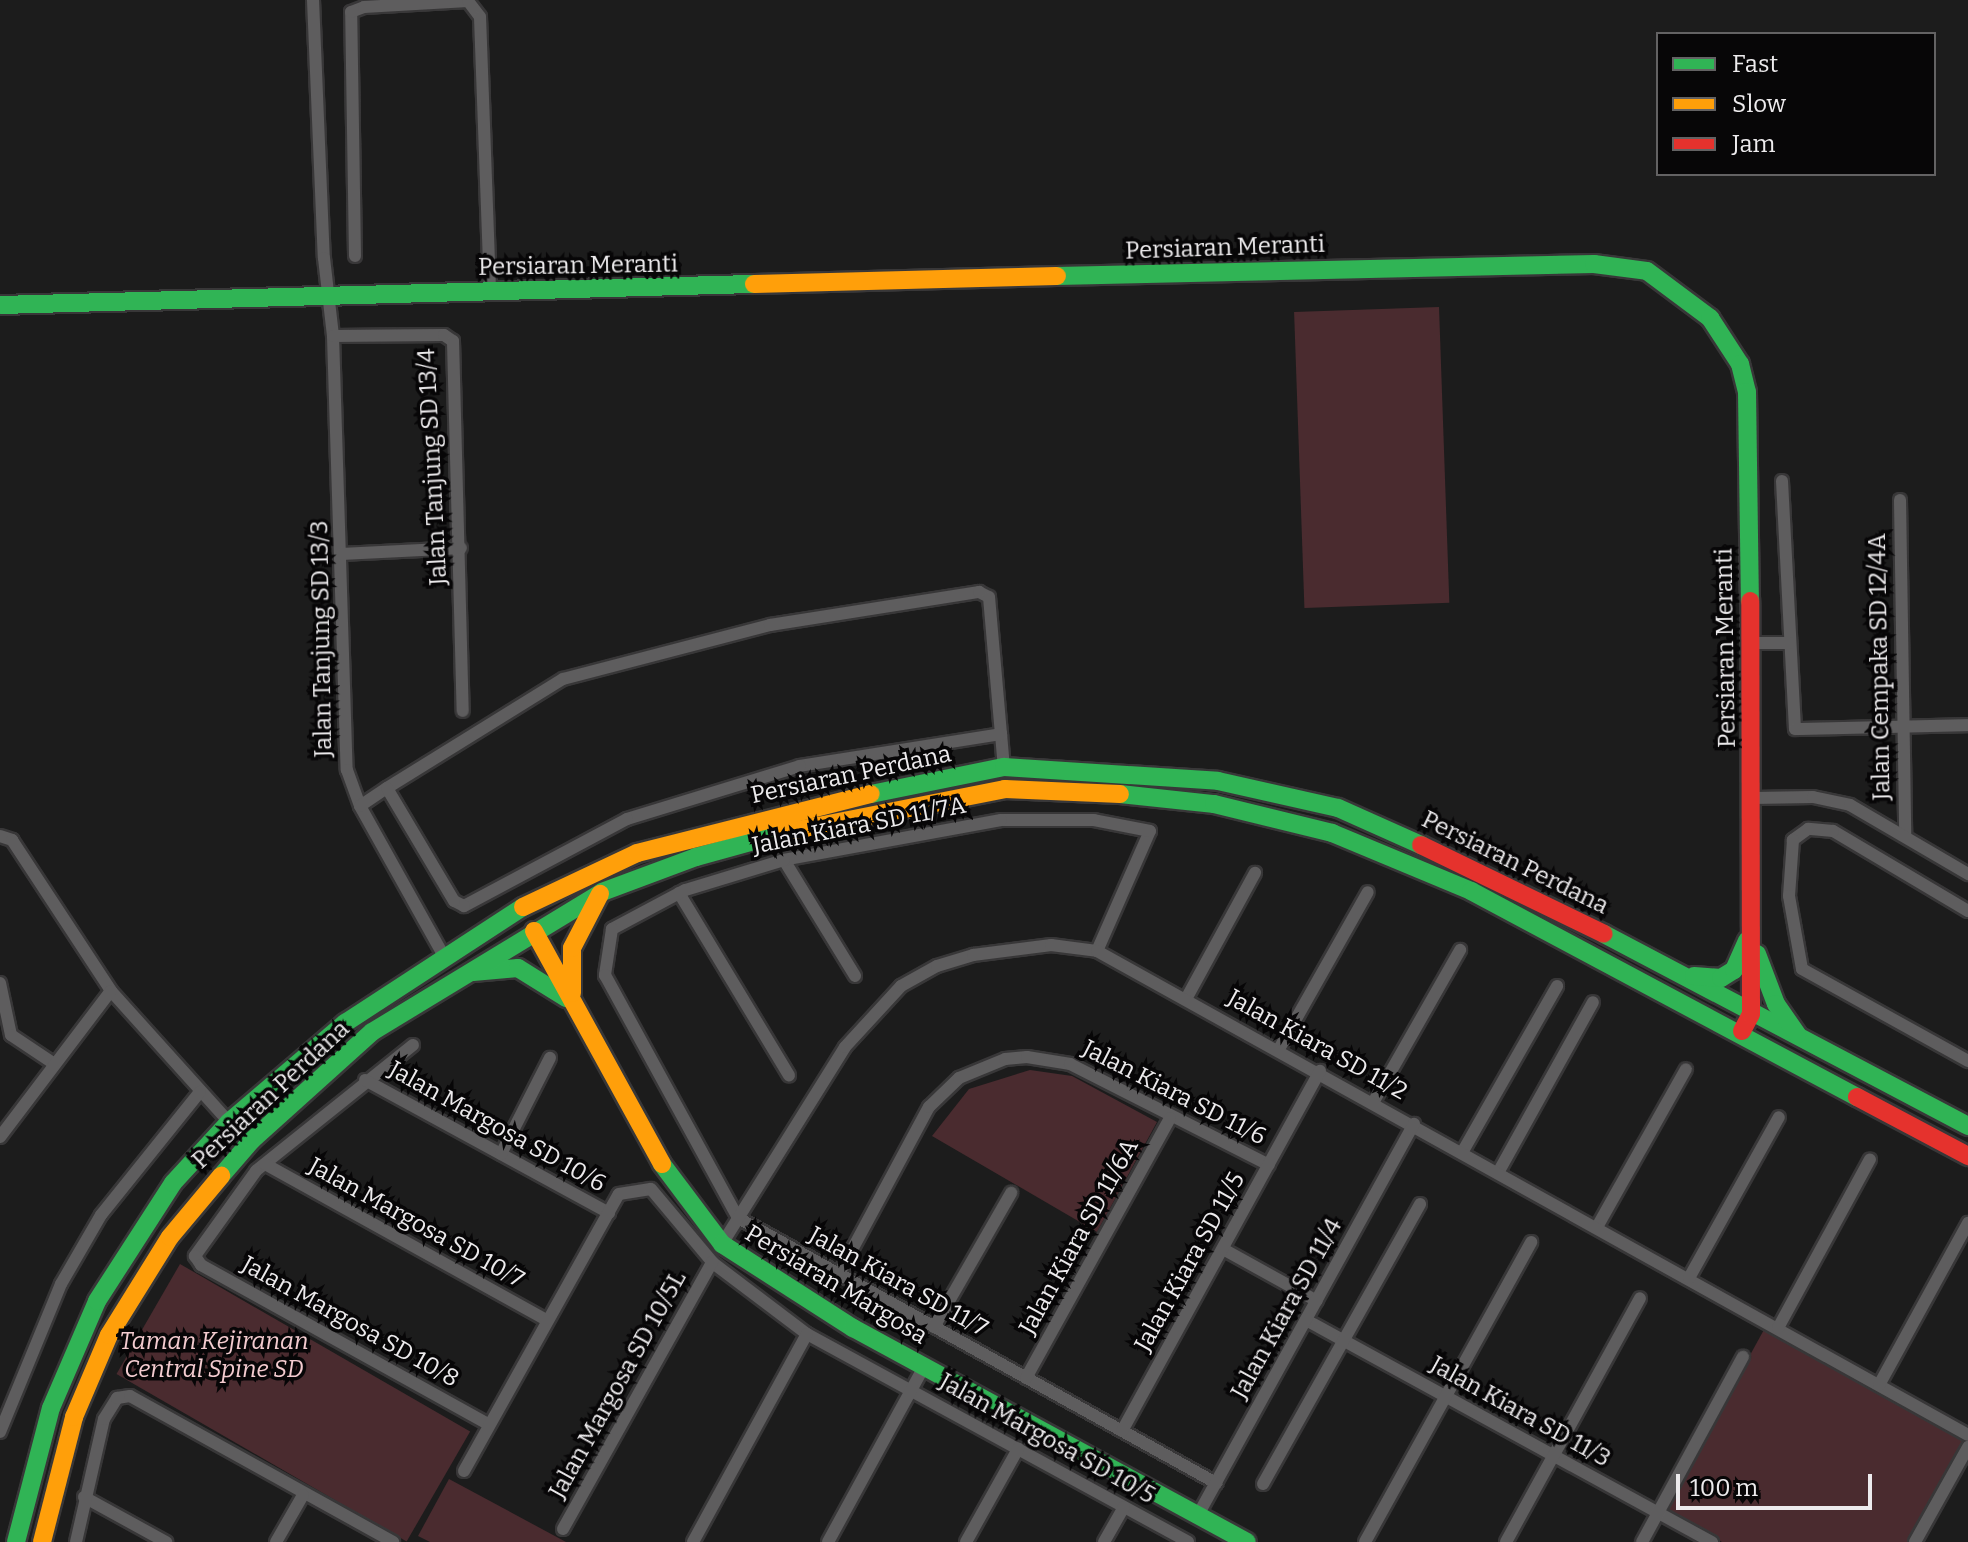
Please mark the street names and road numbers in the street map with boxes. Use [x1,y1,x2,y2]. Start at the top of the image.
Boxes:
street label: Persiaran Meranti [1125,230,1325,266]
street label: Persiaran Meranti [478,250,678,282]
street label: Jalan Tanjung SD 13/4 [412,348,454,586]
street label: Jalan Tanjung SD 13/3 [306,520,338,758]
street label: Jalan Cempaka SD 12/4A [1863,533,1897,801]
street label: Persiaran Meranti [1710,548,1742,748]
street label: Persiaran Perdana [748,740,954,810]
street label: Jalan Kiara SD 11/7A [750,791,968,861]
street label: Persiaran Perdana [1417,805,1613,921]
street label: Jalan Kiara SD 11/2 [1222,984,1412,1106]
street label: Persiaran Perdana [187,1015,355,1175]
street label: Jalan Kiara SD 11/6 [1077,1034,1271,1152]
street label: Jalan Margosa SD 10/6 [383,1055,611,1199]
street label: Jalan Kiara SD 11/6A [1013,1134,1145,1340]
street label: Jalan Margosa SD 10/7 [303,1152,529,1294]
street label: Jalan Kiara SD 11/5 [1129,1167,1251,1357]
street label: Jalan Kiara SD 11/4 [1225,1214,1349,1404]
street label: Persiaran Margosa [740,1219,932,1351]
street label: Jalan Kiara SD 11/7 [804,1221,992,1343]
street label: Jalan Margosa SD 10/8 [236,1250,464,1394]
street label: Jalan Margosa SD 10/5L [543,1266,693,1504]
street label: Jalan Kiara SD 11/3 [1425,1351,1615,1473]
street label: Jalan Margosa SD 10/5 [934,1368,1160,1510]

